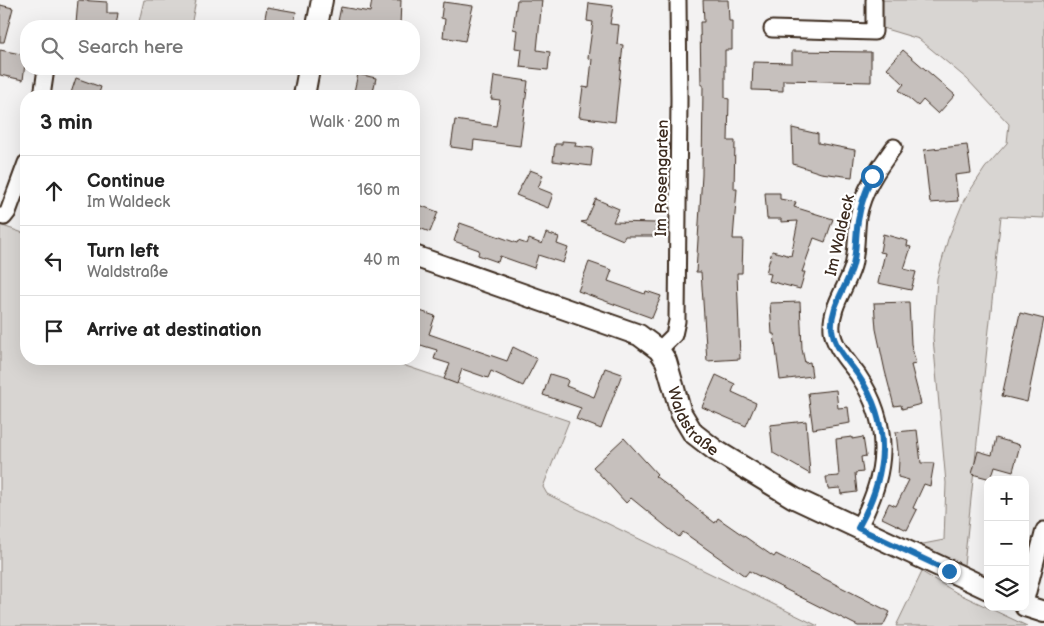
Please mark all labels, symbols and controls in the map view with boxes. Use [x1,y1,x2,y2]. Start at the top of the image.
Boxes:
search box [20,20,420,75]
icon: search [38,34,66,62]
text: Search here [78,36,183,59]
text: 3 min [40,110,93,135]
text: Walk · 200 m [310,113,400,132]
street label: Im Rosengarten [652,120,673,236]
route start [861,165,884,188]
text: Continue [87,170,165,193]
icon: ahead [40,177,68,205]
text: 160 m [357,181,400,200]
text: Im Waldeck [87,193,170,212]
street label: Im Waldeck [822,193,859,278]
text: Turn left [87,240,159,263]
icon: left [40,247,68,275]
text: 40 m [363,251,400,270]
text: Waldstraße [87,263,168,282]
icon: arrive [40,317,68,345]
text: Arrive at destination [87,319,262,342]
street label: Waldstraße [663,385,723,461]
map controls [984,476,1029,611]
button: + [984,476,1029,521]
button: − [984,521,1029,566]
route end [938,560,961,583]
button: layers [984,566,1029,611]

